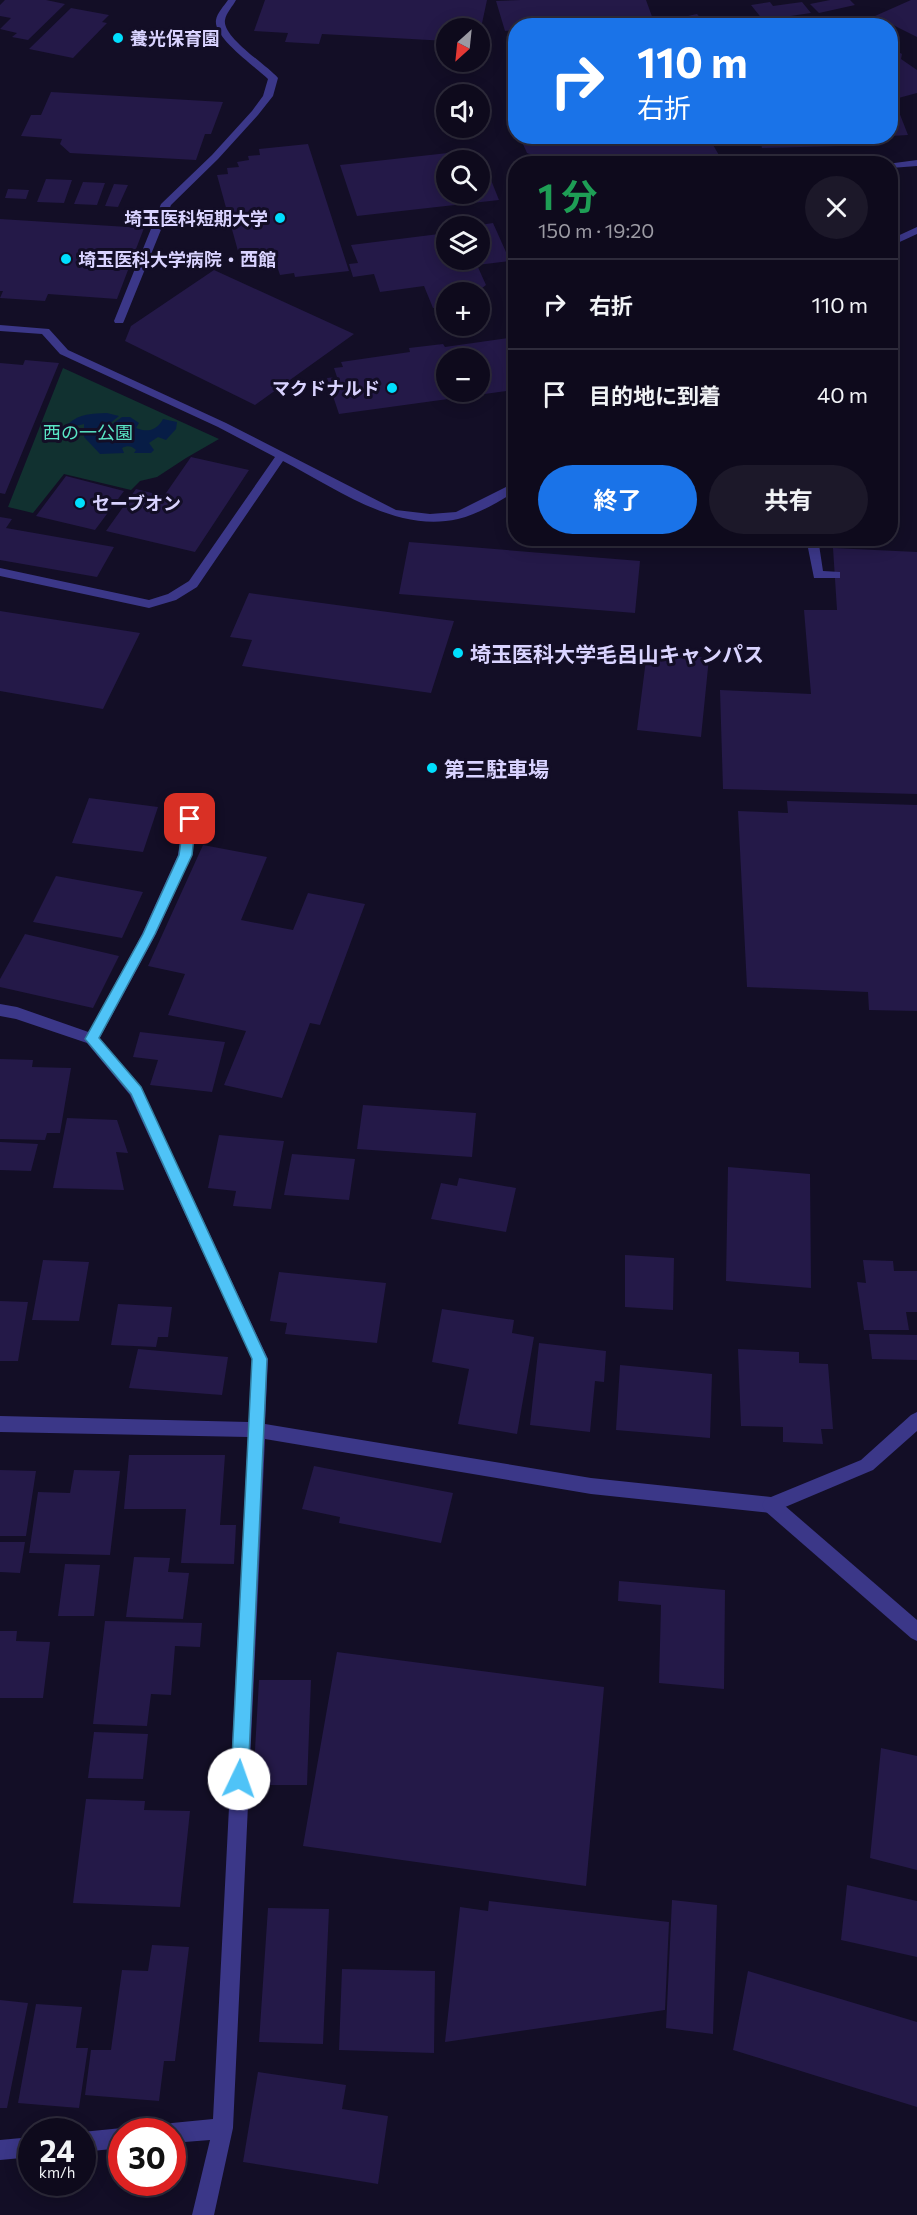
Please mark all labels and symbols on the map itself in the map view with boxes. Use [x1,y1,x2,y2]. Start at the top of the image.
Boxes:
north arrow [436,18,490,72]
place label: 養光保育園 [130,27,220,49]
marker: 養光保育園 [111,31,125,45]
place label: 埼玉医科短期大学 [124,207,268,229]
marker: 埼玉医科短期大学 [273,211,287,225]
place label: 埼玉医科大学病院・西館 [78,248,276,270]
marker: 埼玉医科大学病院・西館 [59,252,73,266]
place label: マクドナルド [272,377,380,399]
marker: マクドナルド [385,381,399,395]
park label: 西の一公園 [43,421,133,443]
place label: セーブオン [92,492,181,514]
marker: セーブオン [73,496,87,510]
place label: 埼玉医科大学毛呂山キャンパス [470,641,764,666]
marker: 埼玉医科大学毛呂山キャンパス [451,646,465,660]
place label: 第三駐車場 [444,756,549,781]
marker: 第三駐車場 [425,761,439,775]
pin [164,793,215,844]
position arrow [207,1747,271,1811]
speed limit sign: 30 [108,2118,186,2196]

